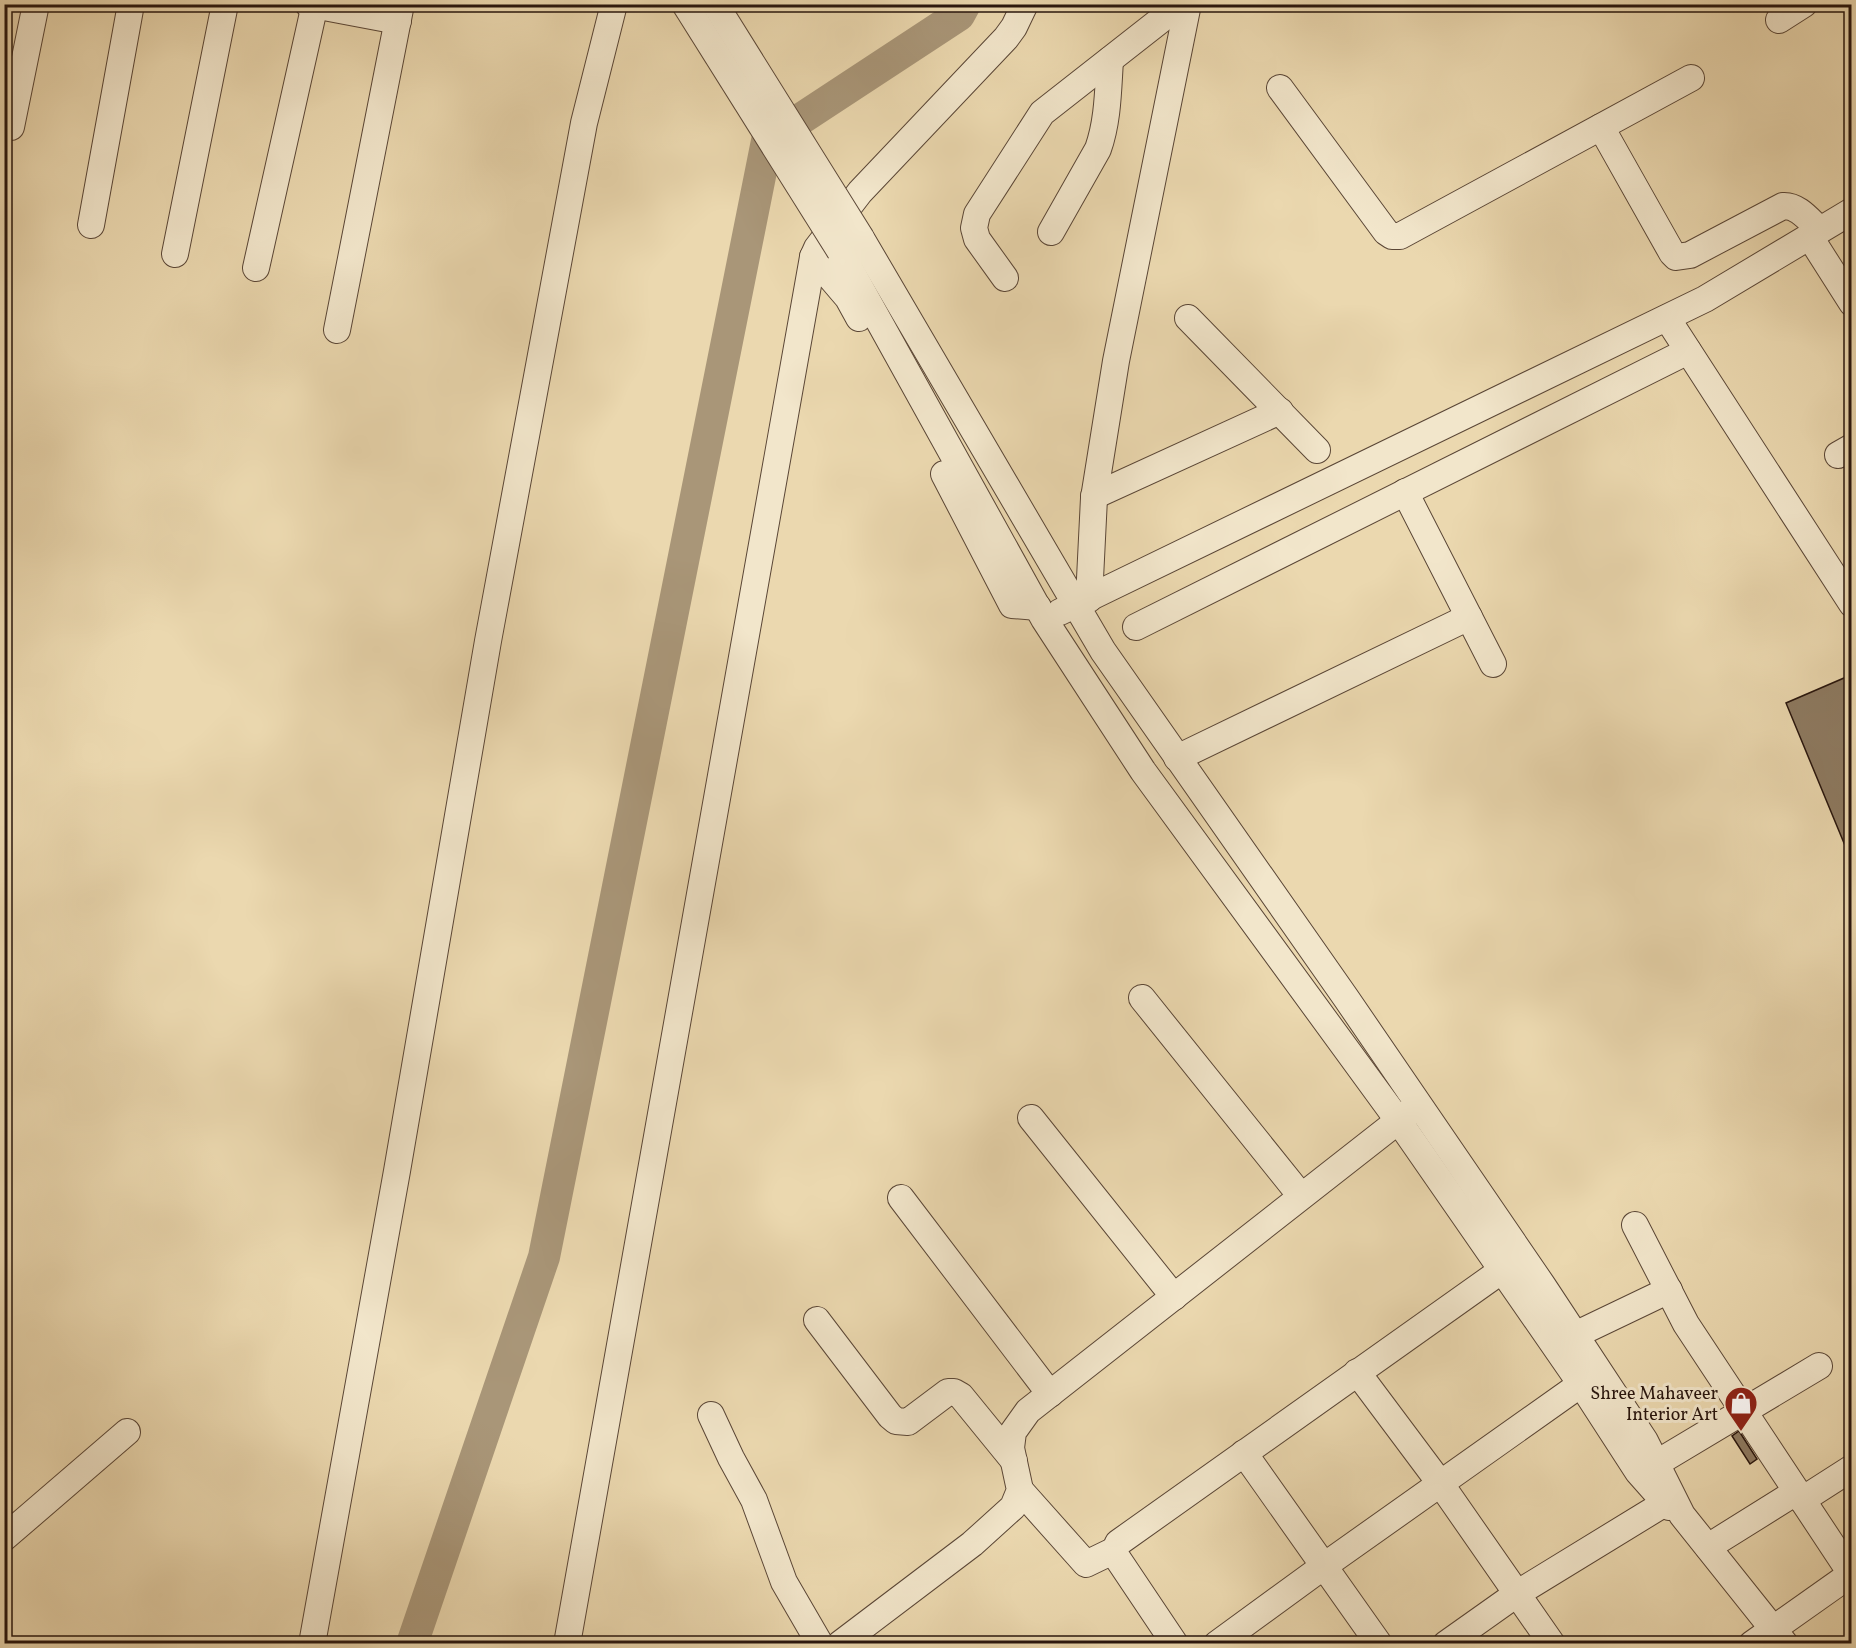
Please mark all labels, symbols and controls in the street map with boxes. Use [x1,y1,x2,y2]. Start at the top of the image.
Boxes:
place label: Shree Mahaveer Interior Art [1590,1382,1718,1428]
shop icon: Shree Mahaveer Interior Art [1723,1385,1759,1432]

